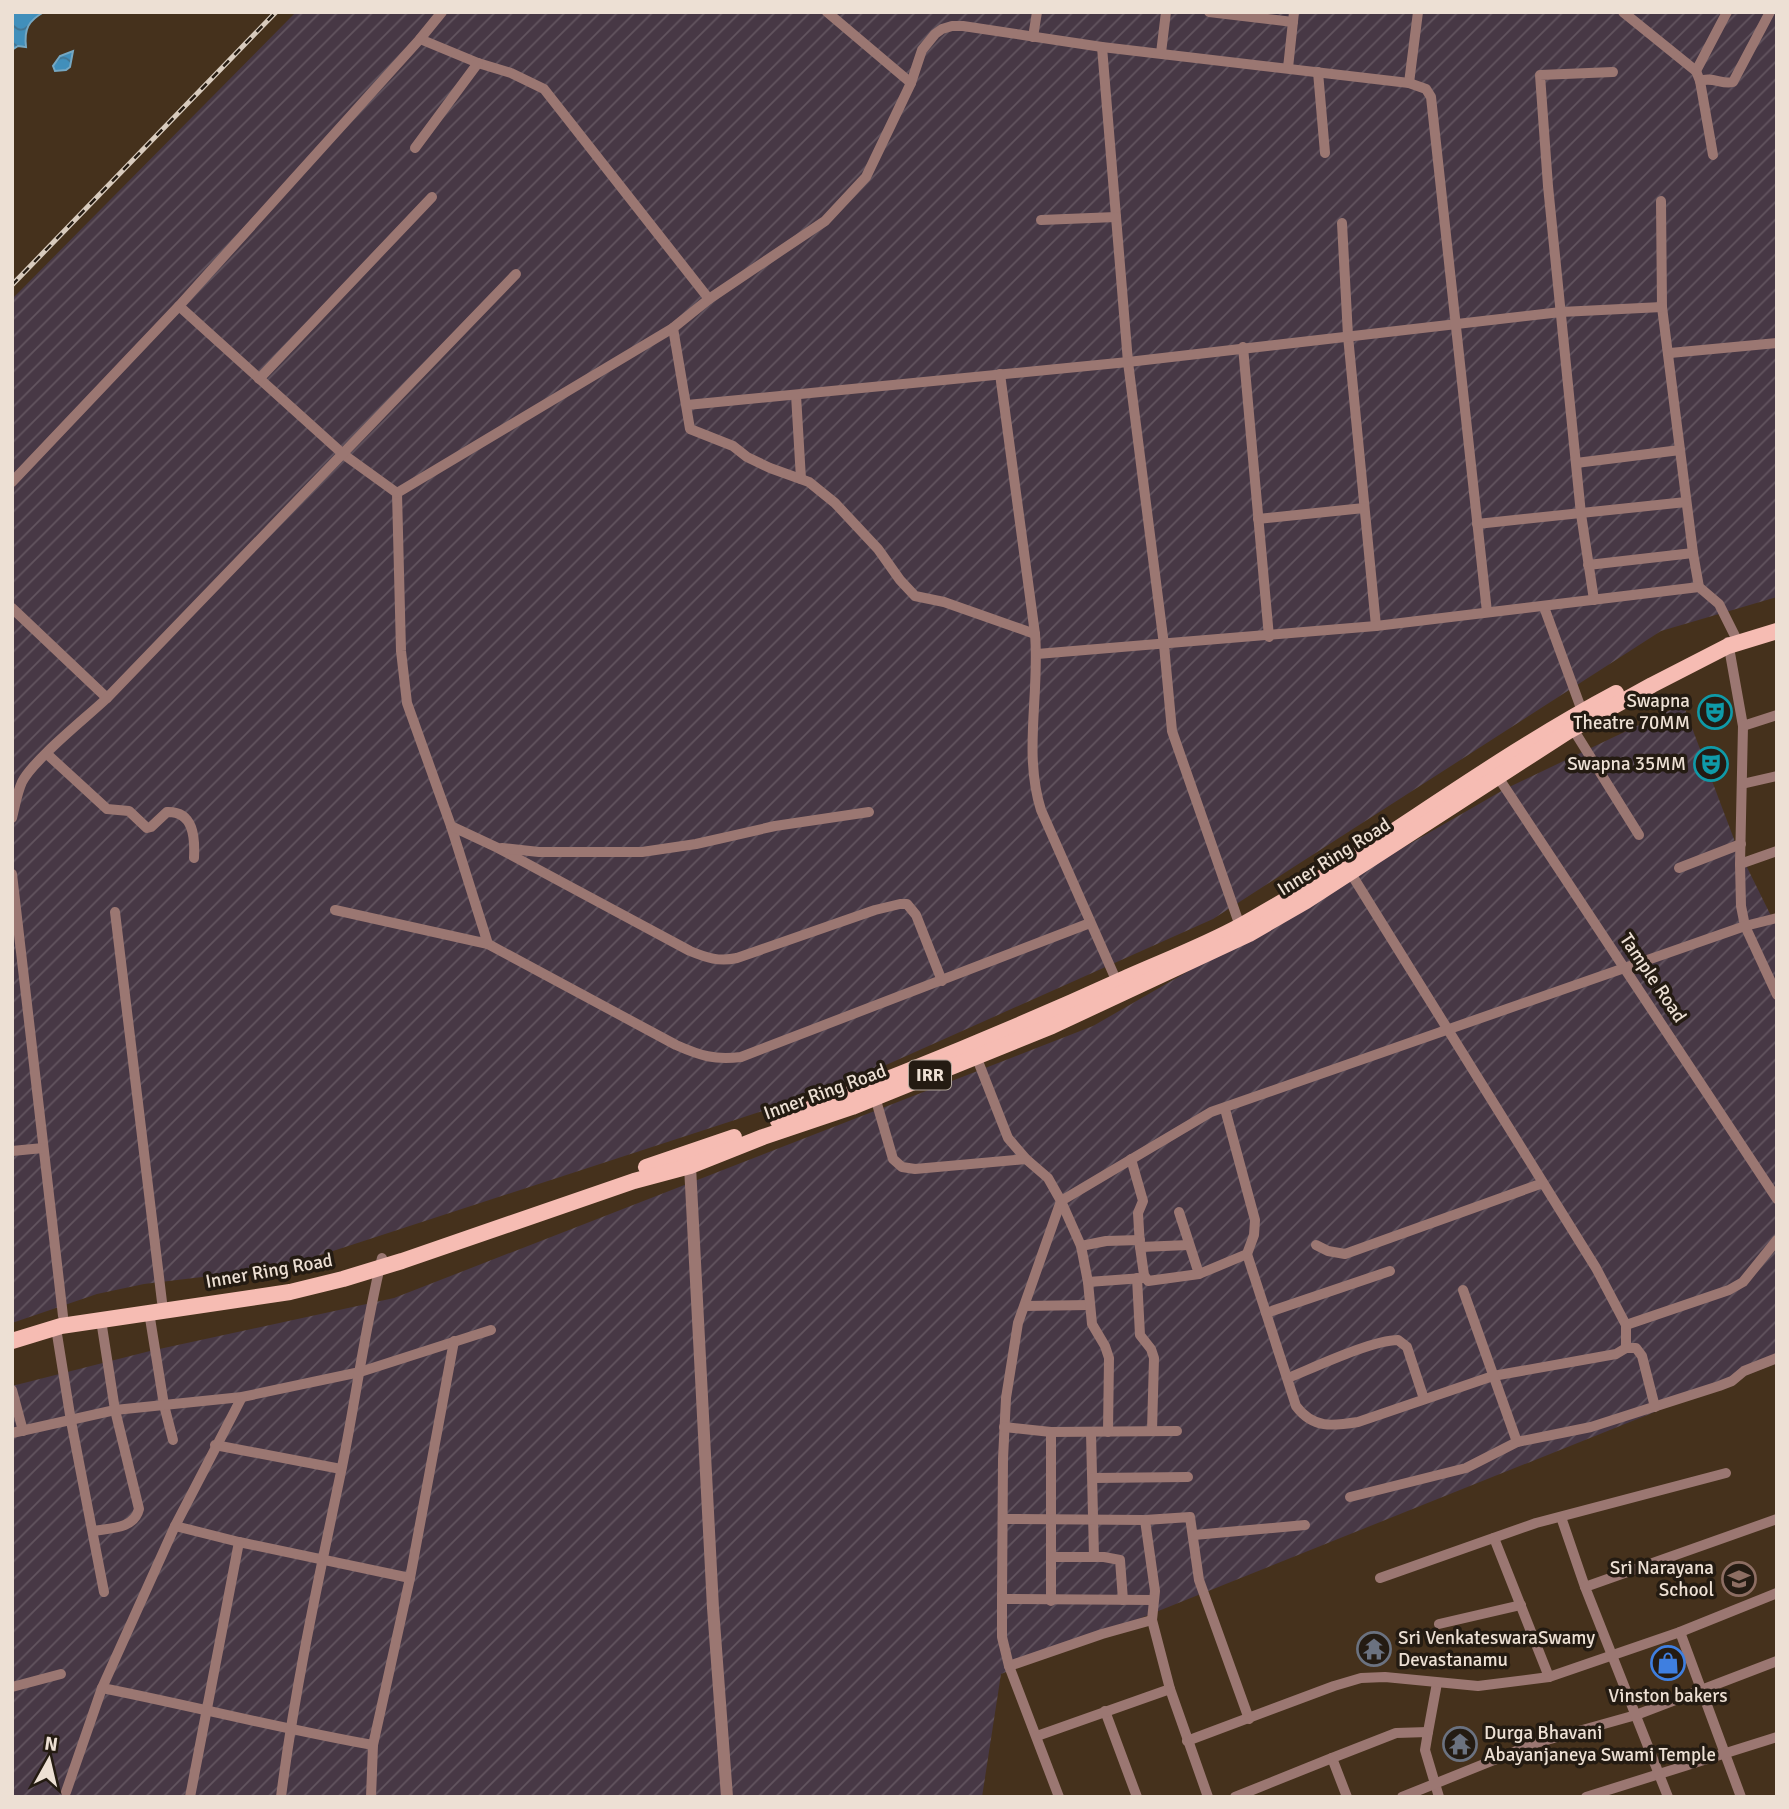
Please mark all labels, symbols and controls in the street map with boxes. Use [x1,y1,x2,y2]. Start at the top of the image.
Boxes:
place label: Swapna Theatre 70MM [1573,689,1690,735]
theatre icon: Swapna Theatre 70MM [1696,693,1734,731]
theatre icon: Swapna 35MM [1692,745,1730,783]
place label: Swapna 35MM [1567,752,1686,776]
street label: Inner Ring Road [1273,813,1395,901]
street label: Tample Road [1614,929,1692,1027]
street label: Inner Ring Road [760,1059,890,1125]
road number: IRR [909,1060,951,1090]
street label: Inner Ring Road [203,1248,335,1294]
place label: Sri Narayana School [1610,1556,1714,1602]
school or university icon: Sri Narayana School [1720,1560,1758,1598]
place label: Sri VenkateswaraSwamy Devastanamu [1398,1626,1595,1672]
temple icon: Sri VenkateswaraSwamy Devastanamu [1355,1630,1393,1668]
shop icon: Vinston bakers [1649,1644,1687,1682]
place label: Vinston bakers [1608,1684,1728,1708]
place label: Durga Bhavani Abayanjaneya Swami Temple [1484,1721,1716,1767]
north arrow [14,1725,84,1795]
temple icon: Durga Bhavani Abayanjaneya Swami Temple [1441,1725,1479,1763]
text: N [43,1731,59,1757]

